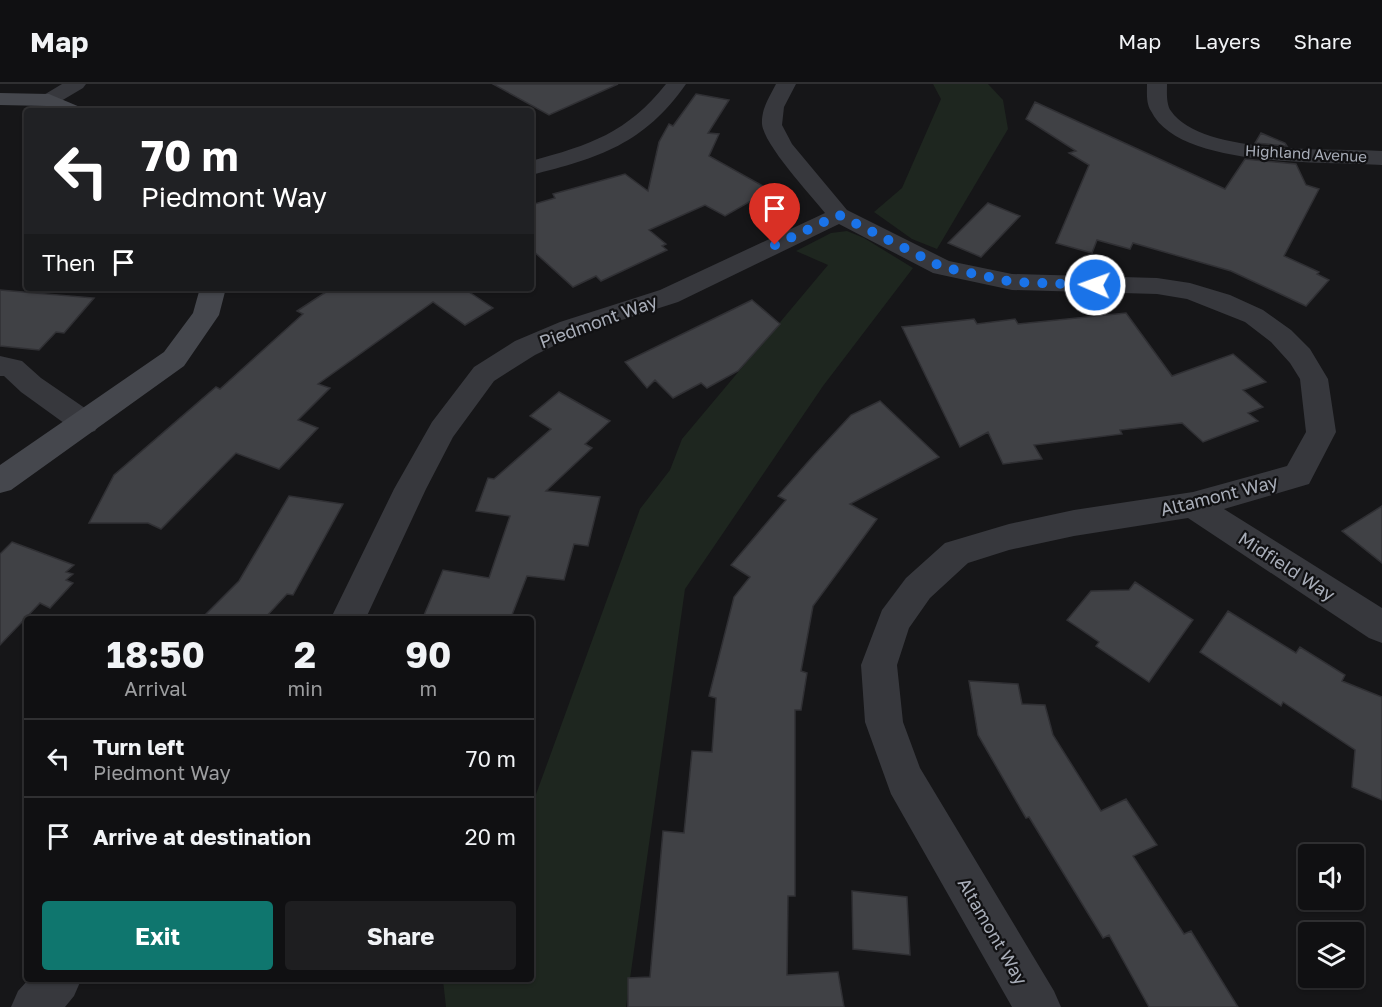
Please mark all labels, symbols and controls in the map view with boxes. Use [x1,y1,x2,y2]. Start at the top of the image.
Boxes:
text: Map [30,25,88,58]
text: Map [1118,28,1161,54]
text: Layers [1194,28,1261,54]
text: Share [1294,28,1352,54]
text: 70 m [141,130,238,180]
icon: left [42,132,120,210]
street label: Highland Avenue [1244,141,1368,165]
text: Piedmont Way [141,181,327,213]
pin [749,183,800,245]
icon: arrive [758,192,791,225]
icon: arrive [107,246,140,279]
text: Then [42,249,95,276]
position arrow [1063,253,1127,317]
street label: Piedmont Way [536,289,660,353]
street label: Altamont Way [1158,470,1280,520]
street label: Midfield Way [1235,527,1339,605]
text: 18:50 [106,633,205,676]
text: 2 [294,633,316,676]
text: 90 [405,633,452,676]
text: Arrival [124,676,187,700]
text: min [287,676,323,700]
text: m [420,676,437,700]
text: Turn left [93,733,184,760]
icon: left [42,742,75,775]
text: 70 m [466,745,516,772]
text: Piedmont Way [93,760,231,784]
icon: arrive [42,820,75,853]
text: Arrive at destination [93,823,311,850]
text: 20 m [465,823,516,850]
map controls [1298,844,1364,988]
button: sound [1298,844,1364,910]
street label: Altamont Way [953,873,1033,989]
button: Exit [42,901,273,970]
button: Share [285,901,516,970]
button: layers [1298,922,1364,988]

